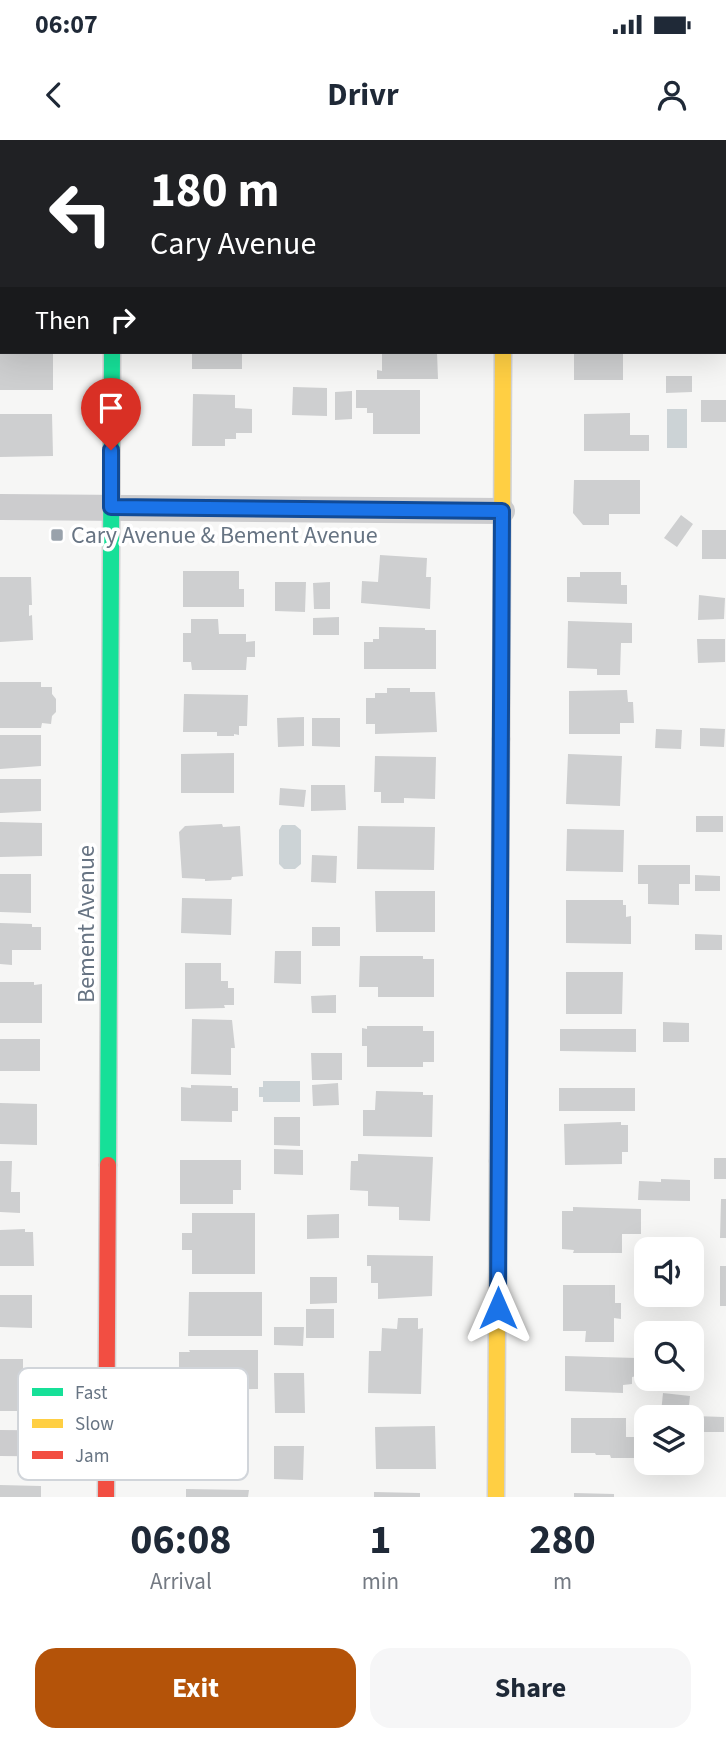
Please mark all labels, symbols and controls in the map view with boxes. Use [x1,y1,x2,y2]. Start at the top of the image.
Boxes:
text: 06:07 [35,6,98,43]
text: Drivr [327,72,399,118]
icon: back [35,76,73,114]
icon: person [653,76,691,114]
text: 180 m [150,156,279,226]
icon: left [35,168,126,259]
text: Cary Avenue [150,221,316,267]
icon: right [104,301,142,339]
text: Then [35,302,90,339]
pin [81,378,141,450]
icon: arrive [92,389,130,427]
place label: Cary Avenue & Bement Avenue [71,518,378,553]
marker: Cary Avenue & Bement Avenue [49,527,65,543]
street label: Bement Avenue [69,845,104,1003]
map controls [634,1237,704,1475]
button: sound [634,1237,704,1307]
position arrow [461,1271,535,1345]
button: search [634,1321,704,1391]
legend [18,1368,248,1480]
text: Fast [75,1380,108,1407]
button: layers [634,1405,704,1475]
text: Slow [75,1411,114,1438]
text: Jam [75,1443,109,1470]
text: 06:08 [130,1510,232,1570]
text: 1 [369,1510,391,1570]
text: 280 [529,1510,596,1570]
text: Arrival [150,1565,212,1598]
text: min [362,1565,399,1598]
text: m [553,1565,572,1598]
button: Exit [35,1648,356,1728]
button: Share [370,1648,691,1728]

